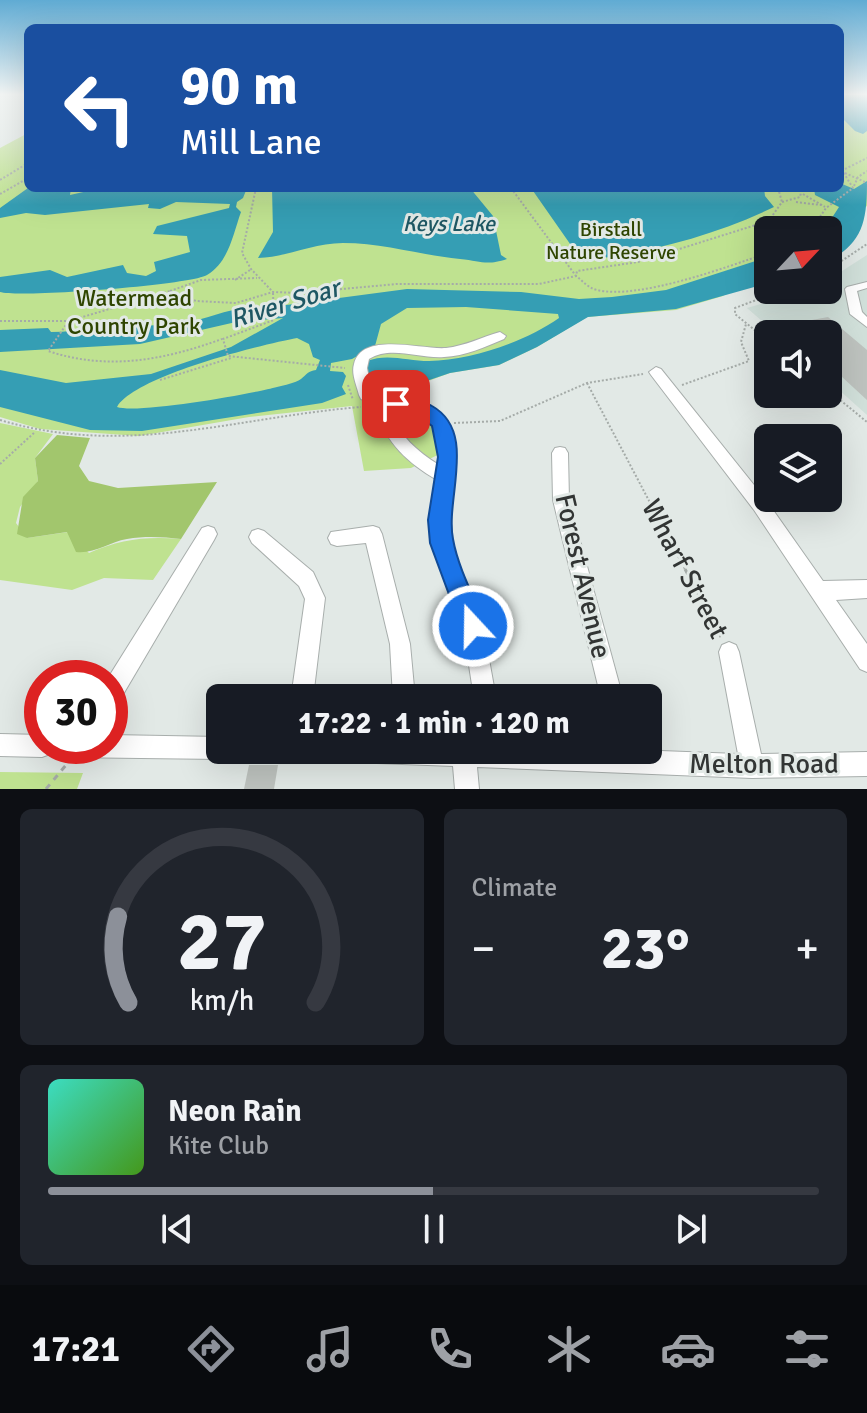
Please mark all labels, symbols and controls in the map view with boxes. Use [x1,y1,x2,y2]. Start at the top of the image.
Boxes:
text: 90 m [180,51,298,120]
icon: left [48,56,152,160]
text: Mill Lane [180,120,322,165]
water label: Keys Lake [403,210,496,237]
north arrow [754,216,842,304]
map controls [754,216,842,512]
park label: Birstall Nature Reserve [546,217,676,265]
water label: River Soar [226,271,347,336]
park label: Watermead Country Park [67,283,201,341]
button: sound [754,320,842,408]
pin [362,370,430,438]
icon: arrive [374,382,418,426]
button: layers [754,424,842,512]
street label: Forest Avenue [548,490,618,662]
street label: Wharf Street [634,494,736,645]
position arrow [431,584,515,668]
speed limit sign: 30 [24,660,128,764]
text: 17:22 · 1 min · 120 m [298,705,570,742]
street label: Melton Road [689,747,839,781]
text: Climate [472,872,557,904]
text: 27 [177,891,267,993]
text: 23° [601,912,690,986]
text: − [472,922,495,976]
text: + [795,922,819,976]
text: km/h [189,983,254,1018]
text: Neon Rain [168,1093,302,1130]
text: Kite Club [168,1130,269,1162]
icon: previous [155,1207,199,1251]
icon: pause [412,1207,456,1251]
icon: next [669,1207,713,1251]
icon: directions [183,1321,239,1377]
icon: music [302,1321,358,1377]
icon: phone [422,1321,478,1377]
icon: climate [541,1321,597,1377]
icon: car [660,1321,716,1377]
icon: filters [779,1321,835,1377]
text: 17:21 [32,1327,120,1372]

